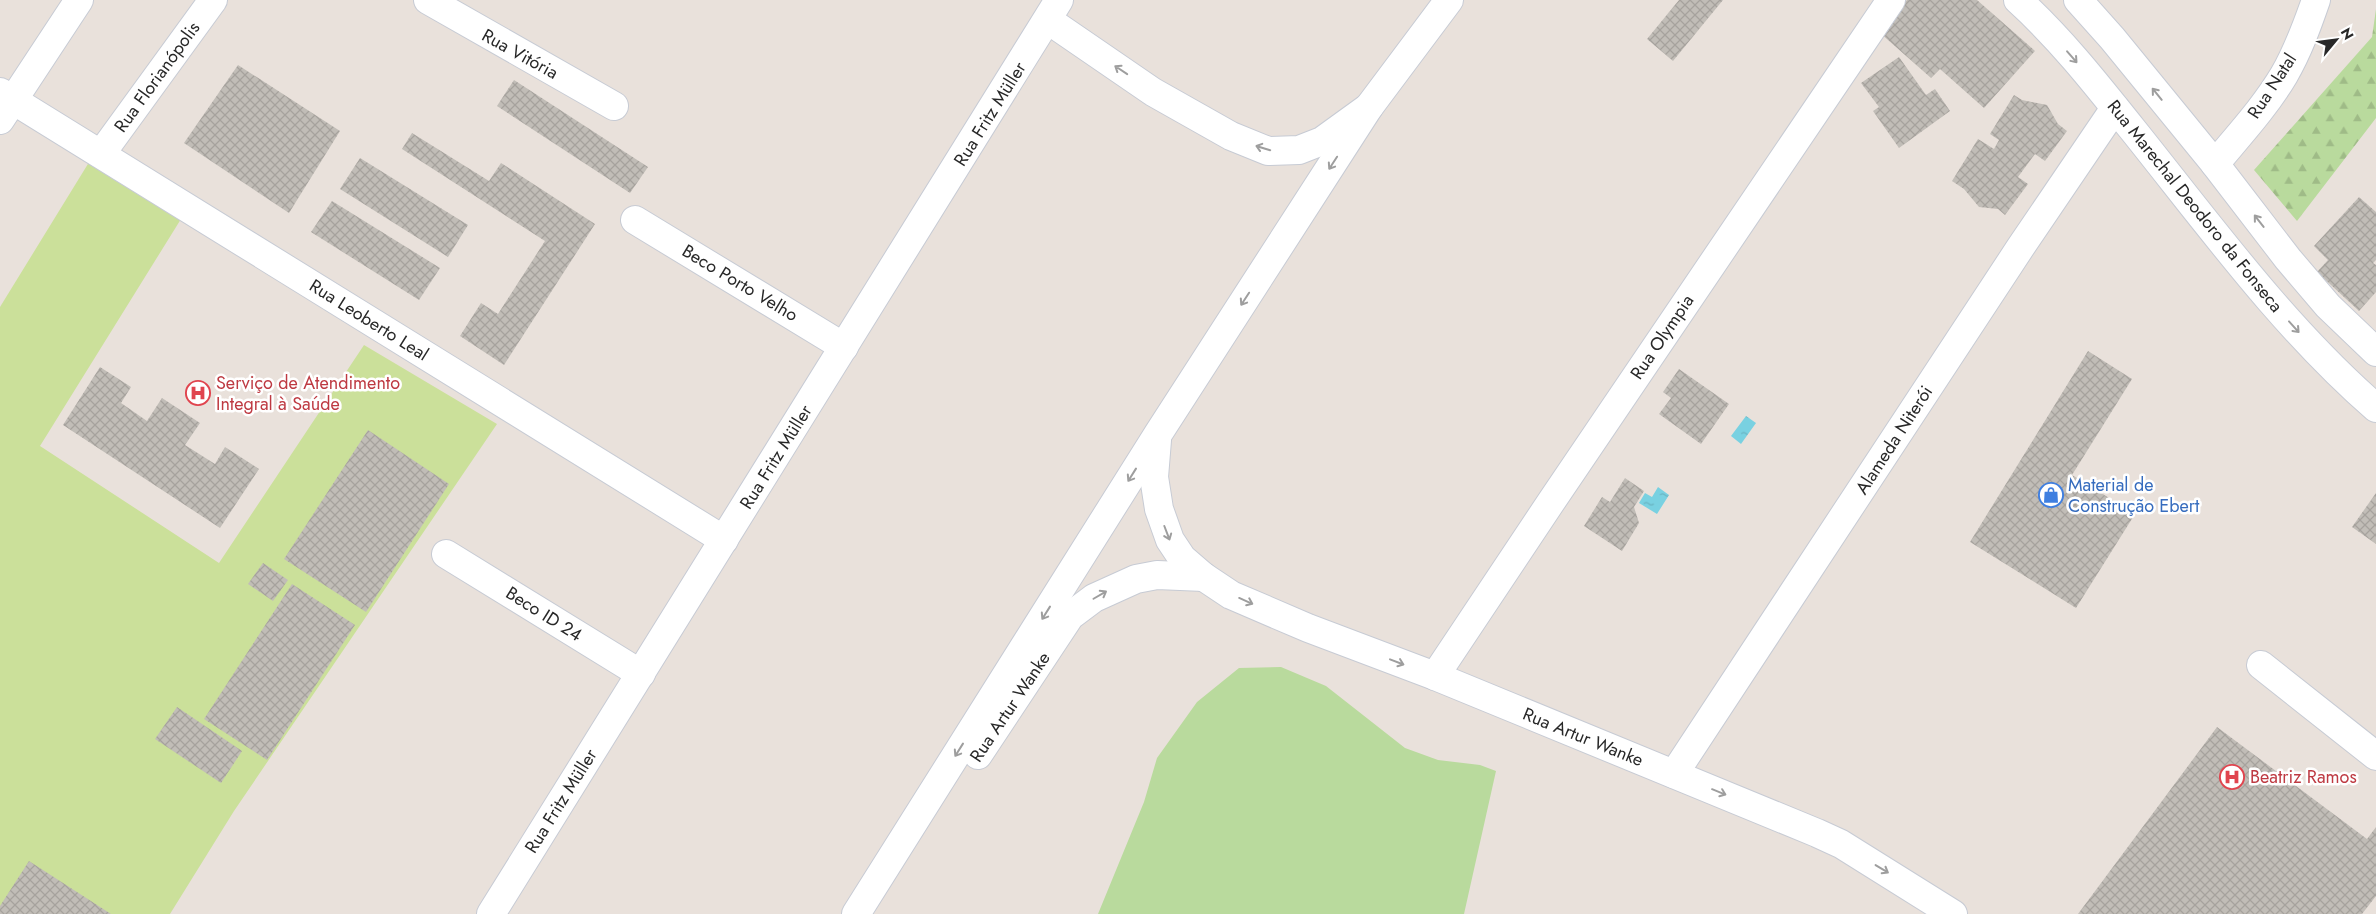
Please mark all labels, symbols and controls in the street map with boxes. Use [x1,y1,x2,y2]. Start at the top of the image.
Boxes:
north arrow [2311,15,2361,65]
street label: Rua Florianópolis [108,16,206,138]
street label: Rua Vitória [477,22,563,86]
text: N [2336,24,2359,43]
street label: Rua Natal [2241,48,2303,124]
one-way arrow [2067,50,2078,63]
street label: Rua Fritz Müller [947,56,1033,171]
one-way arrow [1114,65,1128,75]
one-way arrow [2152,88,2163,101]
street label: Rua Marechal Deodoro da Fonseca [2101,94,2289,318]
one-way arrow [1255,143,1271,153]
one-way arrow [1327,156,1338,170]
one-way arrow [2253,215,2264,228]
street label: Beco Porto Velho [677,238,803,328]
street label: Rua Leoberto Leal [304,273,434,367]
street label: Rua Olympia [1624,289,1700,385]
one-way arrow [1239,292,1249,306]
one-way arrow [2288,320,2299,333]
place label: Serviço de Atendimento Integral à Saúde [216,370,400,417]
hospital icon: Serviço de Atendimento Integral à Saúde [185,380,211,406]
street label: Alameda Niterói [1849,381,1939,499]
street label: Rua Fritz Müller [733,399,819,514]
one-way arrow [1127,467,1137,481]
place label: Material de Construção Ebert [2068,472,2200,519]
shop icon: Material de Construção Ebert [2038,482,2064,508]
one-way arrow [1164,525,1173,540]
street label: Beco ID 24 [501,580,587,648]
one-way arrow [1093,589,1107,599]
one-way arrow [1238,597,1253,607]
one-way arrow [1041,605,1051,619]
street label: Rua Artur Wanke [963,647,1057,767]
one-way arrow [1389,658,1404,667]
street label: Rua Artur Wanke [1519,701,1647,773]
street label: Rua Fritz Müller [518,743,604,858]
one-way arrow [954,743,964,757]
hospital icon: Beatriz Ramos [2219,764,2245,790]
place label: Beatriz Ramos [2250,764,2357,790]
one-way arrow [1711,788,1727,797]
one-way arrow [1875,865,1889,875]

